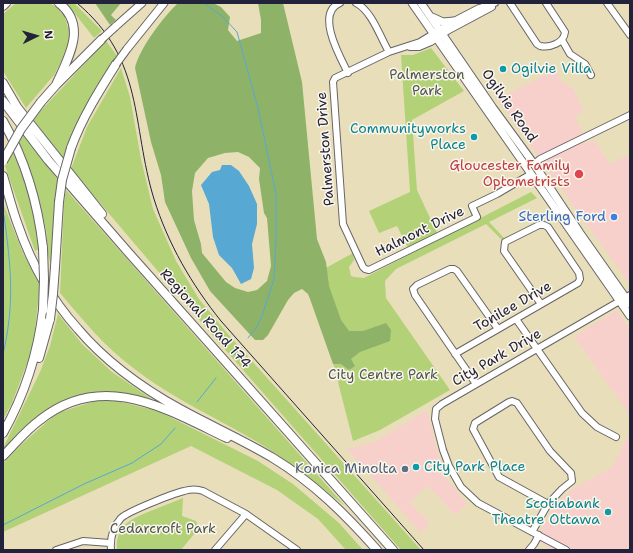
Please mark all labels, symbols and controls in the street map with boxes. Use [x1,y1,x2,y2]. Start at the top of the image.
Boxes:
north arrow [16,16,56,56]
text: N [41,30,56,40]
place label: Ogilvie Villa [511,61,592,77]
marker: Ogilvie Villa [498,64,508,74]
street label: Ogilvie Road [478,66,540,146]
park label: Palmerston Park [389,67,465,100]
street label: Palmerston Drive [314,91,338,207]
place label: Communityworks Place [350,121,466,154]
marker: Communityworks Place [469,132,479,142]
place label: Gloucester Family Optometrists [449,158,570,190]
marker: Gloucester Family Optometrists [573,168,585,180]
street label: Halmont Drive [373,203,467,261]
place label: Sterling Ford [519,209,606,225]
marker: Sterling Ford [609,212,619,222]
street label: Regional Road 174 [156,266,254,372]
street label: Tonilee Drive [471,278,555,336]
street label: City Park Drive [449,326,545,390]
park label: City Centre Park [328,367,438,383]
place label: City Park Place [424,459,526,475]
place label: Konica Minolta [295,461,397,477]
marker: City Park Place [411,462,421,472]
marker: Konica Minolta [400,464,410,474]
place label: Scotiabank Theatre Ottawa [492,496,600,528]
marker: Scotiabank Theatre Ottawa [603,507,613,517]
park label: Cedarcroft Park [110,521,216,537]

